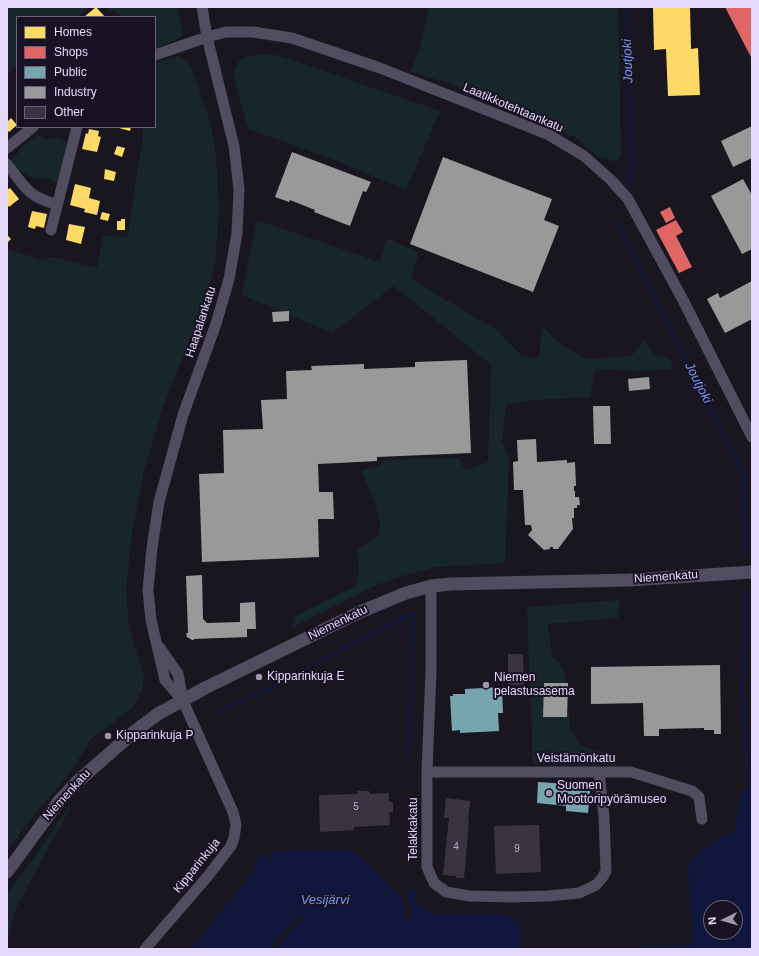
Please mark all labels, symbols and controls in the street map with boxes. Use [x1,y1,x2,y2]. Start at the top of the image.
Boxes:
legend [16,16,156,128]
text: Homes [54,25,92,39]
water label: Joutjoki [619,39,637,83]
text: Shops [54,45,88,59]
text: Public [54,65,87,79]
street label: Laatikkotehtaankatu [461,80,565,136]
text: Industry [54,85,97,99]
text: Other [54,105,84,119]
street label: Haapalankatu [183,285,219,359]
water label: Joutjoki [681,360,715,406]
street label: Niemenkatu [634,568,698,586]
street label: Niemenkatu [306,602,370,644]
place label: Kipparinkuja E [267,670,344,684]
place label: Niemen pelastusasema [494,671,575,699]
marker: Kipparinkuja E [254,672,264,682]
marker: Niemen pelastusasema [481,680,491,690]
place label: Kipparinkuja P [116,729,193,743]
marker: Kipparinkuja P [103,731,113,741]
street label: Veistämönkatu [537,752,615,766]
street label: Niemenkatu [40,766,94,824]
place label: Suomen Moottoripyörämuseo [557,779,666,807]
marker: Suomen Moottoripyörämuseo [544,788,554,798]
street label: Telakkakatu [407,797,421,861]
house number: 5 [353,801,359,813]
street label: Kipparinkuja [171,836,223,896]
house number: 4 [453,841,459,853]
house number: 9 [514,843,520,855]
water label: Vesijärvi [301,892,349,908]
north arrow [703,900,743,940]
text: N [706,916,718,925]

